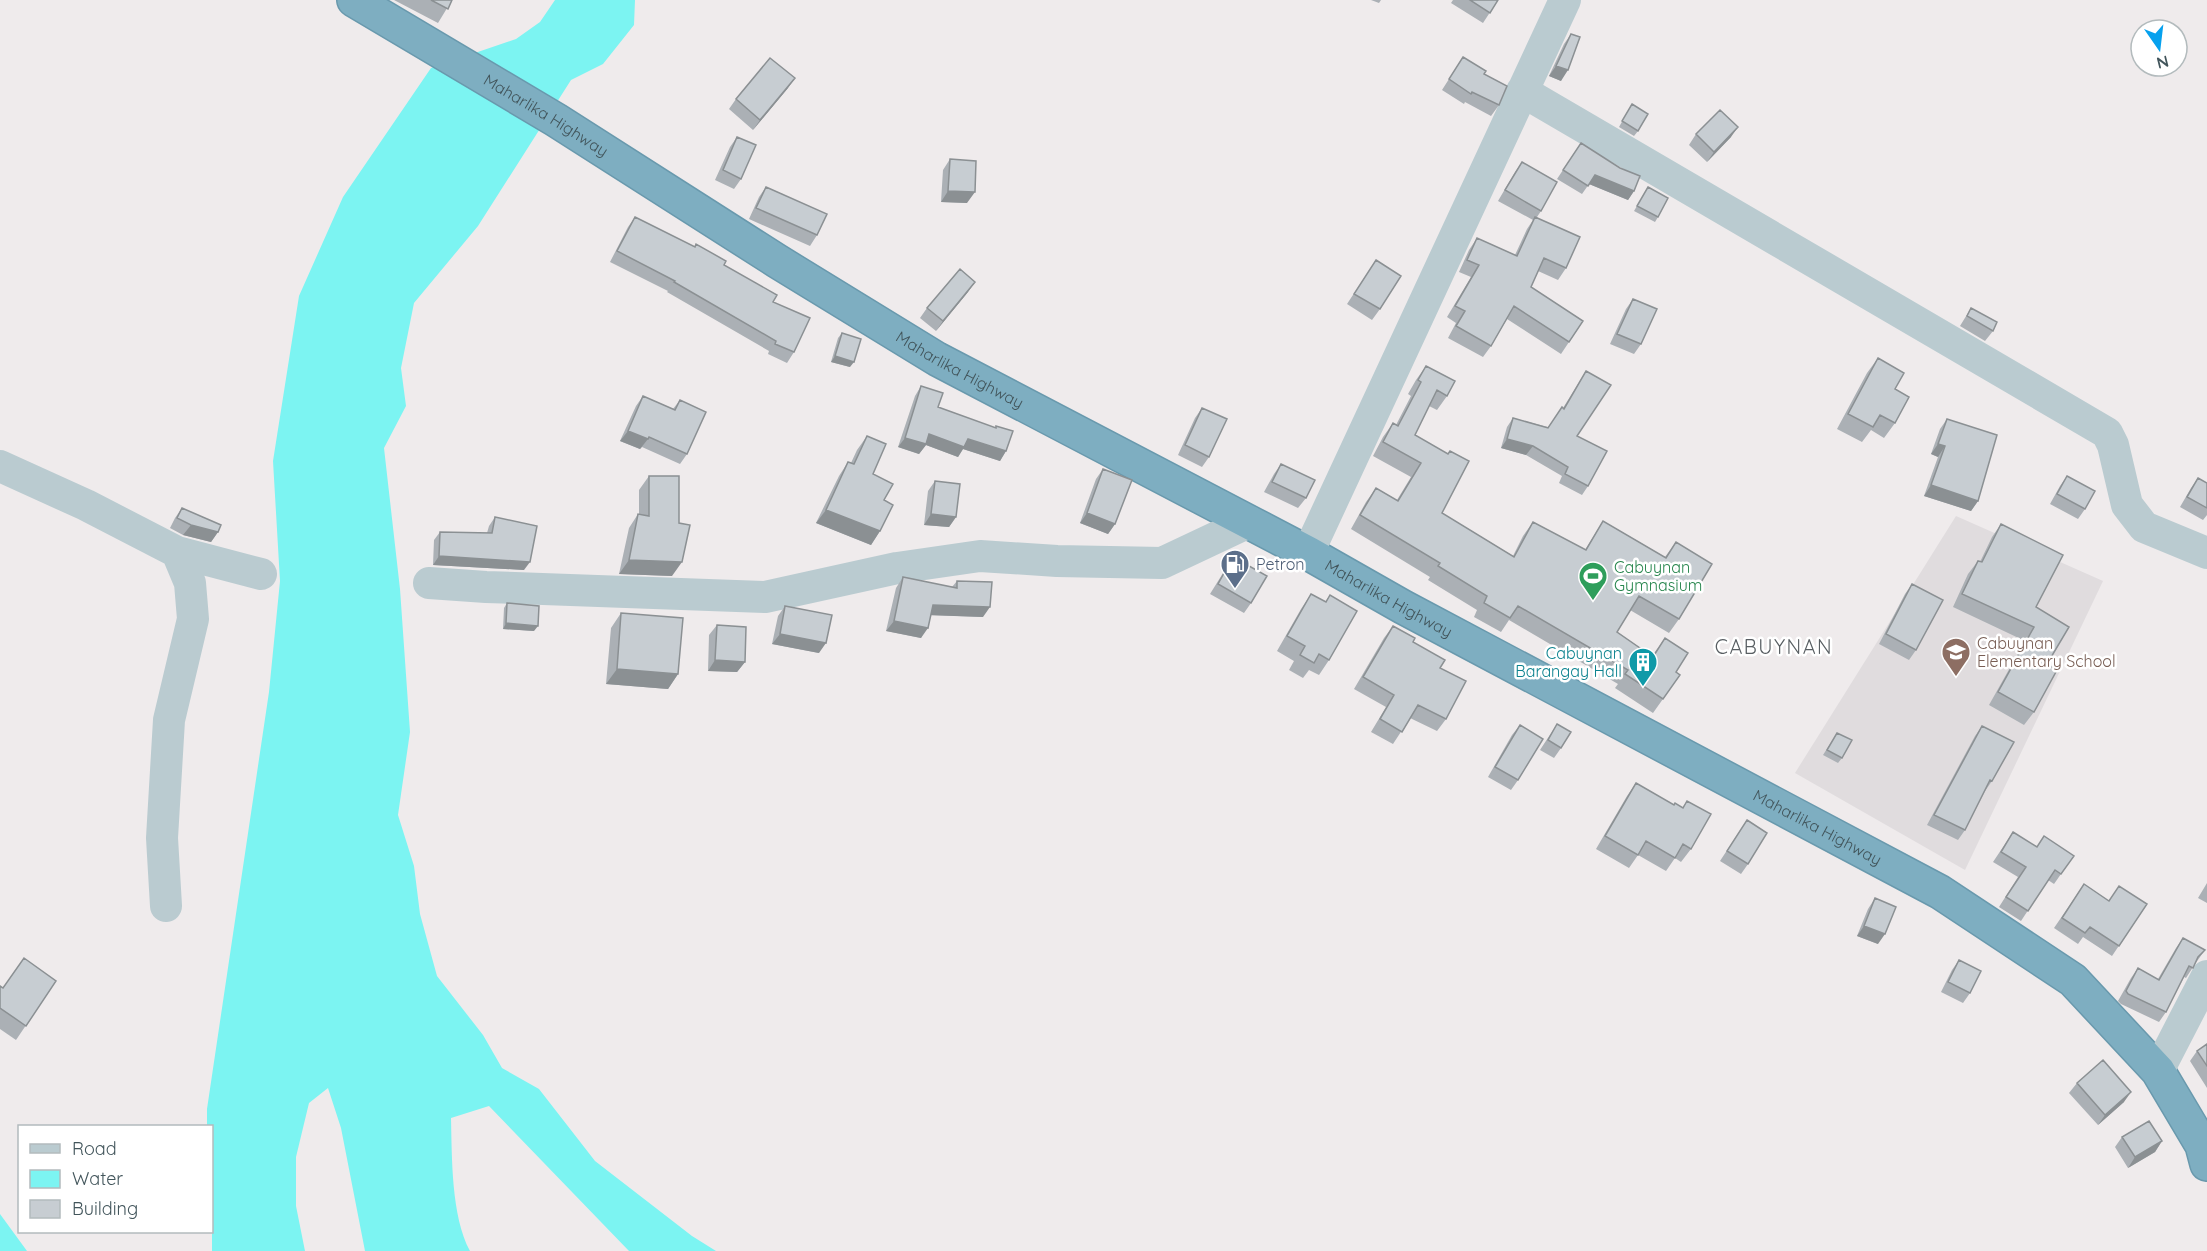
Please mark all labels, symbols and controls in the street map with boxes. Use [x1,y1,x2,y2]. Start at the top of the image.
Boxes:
north arrow [2129,18,2189,78]
text: N [2155,51,2171,74]
street label: Maharlika Highway [480,69,612,161]
street label: Maharlika Highway [893,326,1027,413]
fuel station icon: Petron [1219,548,1251,590]
place label: Petron [1256,554,1305,574]
street label: Maharlika Highway [1322,555,1456,641]
place label: Cabuynan Gymnasium [1614,557,1702,595]
sports icon: Cabuynan Gymnasium [1577,560,1609,602]
place label: Cabuynan Elementary School [1977,633,2116,671]
district label: CABUYNAN [1715,634,1833,659]
school or university icon: Cabuynan Elementary School [1940,636,1972,678]
place label: Cabuynan Barangay Hall [1515,643,1622,681]
building icon: Cabuynan Barangay Hall [1627,646,1659,688]
street label: Maharlika Highway [1750,785,1885,869]
legend [18,1125,213,1233]
text: Road [72,1137,117,1160]
text: Water [72,1167,123,1190]
text: Building [72,1197,138,1220]

